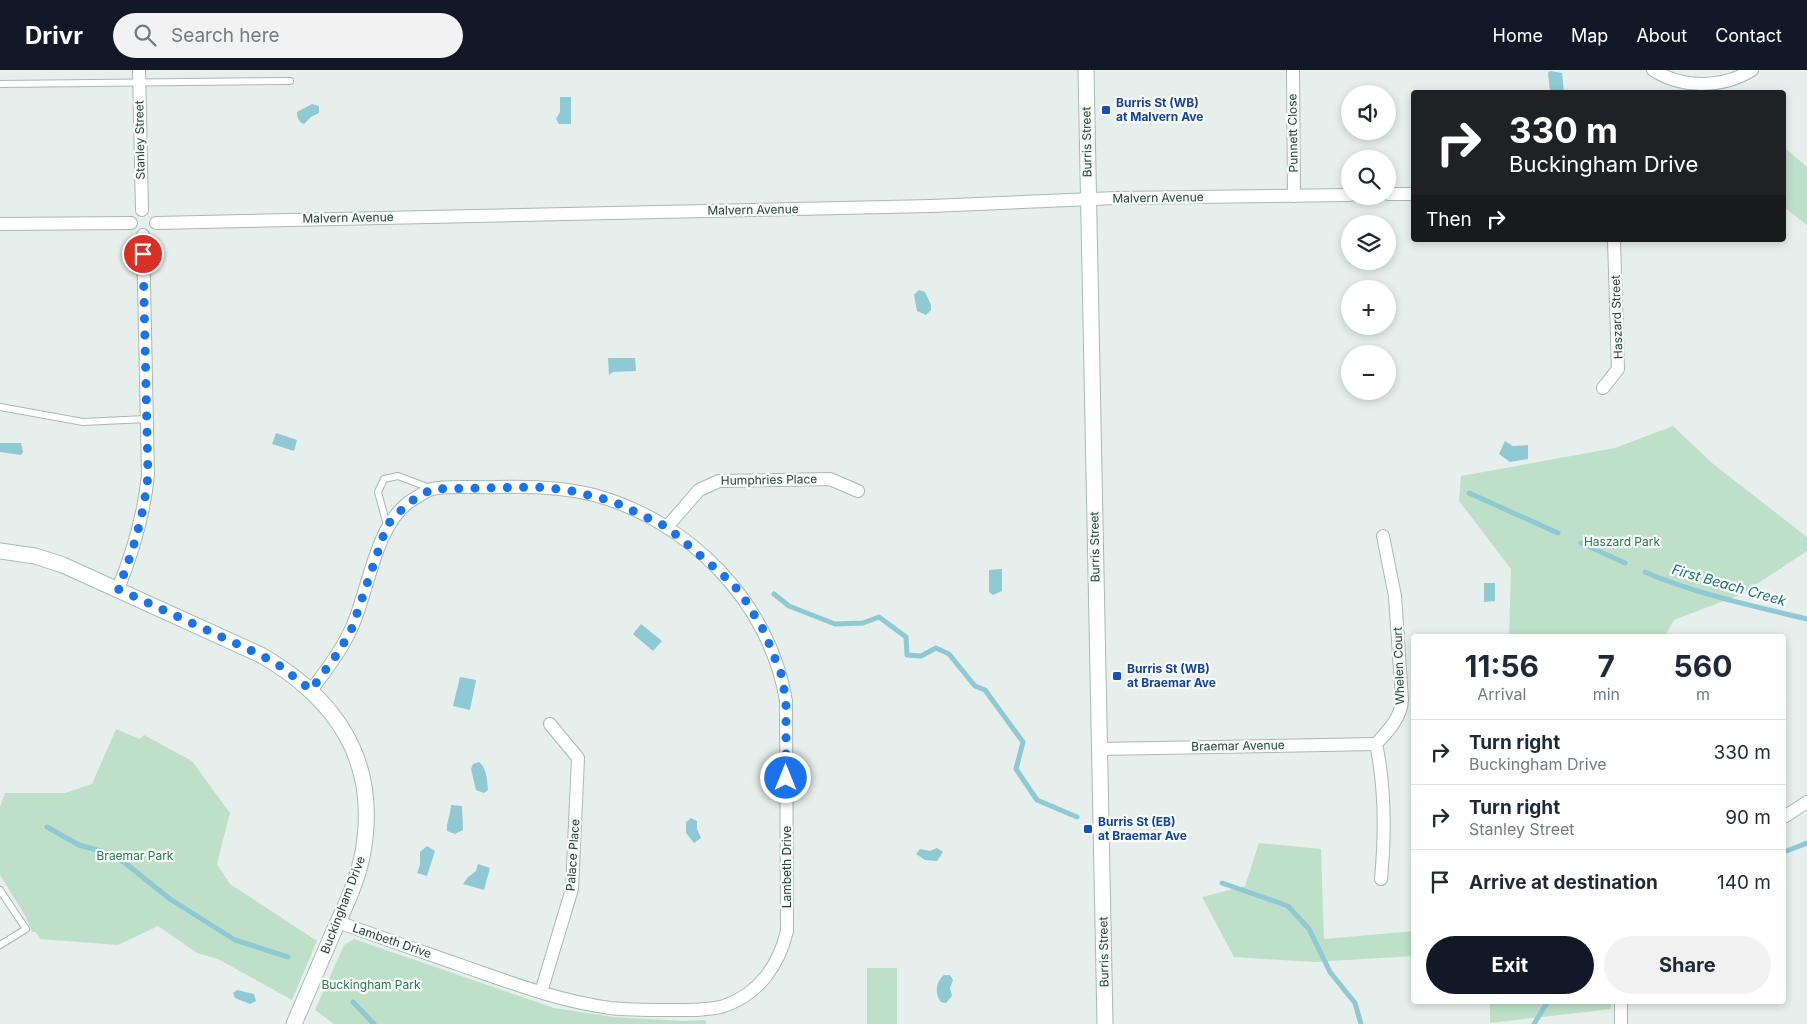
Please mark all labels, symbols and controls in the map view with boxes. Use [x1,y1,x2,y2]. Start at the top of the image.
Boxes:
search box [113,13,463,58]
text: Drivr [25,21,83,50]
icon: search [131,21,159,49]
text: Search here [171,24,280,47]
text: Home [1493,25,1543,46]
text: Map [1571,25,1608,46]
text: About [1636,25,1687,46]
text: Contact [1715,25,1782,46]
map controls [1341,85,1396,400]
button: sound [1341,85,1396,140]
street label: Punnett Close [1284,93,1301,173]
place label: Burris St (WB) at Malvern Ave [1116,95,1203,124]
street label: Stanley Street [131,100,148,180]
marker: Burris St (WB) at Malvern Ave [1100,104,1112,116]
street label: Burris Street [1078,106,1095,178]
text: 330 m [1509,109,1618,151]
icon: right [1426,110,1491,175]
button: search [1341,150,1396,205]
text: Buckingham Drive [1509,151,1698,177]
street label: Malvern Avenue [1112,189,1204,206]
street label: Malvern Avenue [707,201,799,218]
icon: right [1482,205,1510,233]
text: Then [1426,208,1472,231]
street label: Malvern Avenue [302,209,394,226]
button: layers [1341,215,1396,270]
pin [122,233,164,275]
icon: arrive [129,240,157,268]
street label: Haszard Street [1608,275,1625,359]
button: + [1341,280,1396,335]
button: − [1341,345,1396,400]
street label: Humphries Place [721,471,817,488]
street label: Burris Street [1086,511,1103,583]
park label: Haszard Park [1584,534,1660,549]
water label: First Beach Creek [1670,560,1788,609]
street label: Whelen Court [1390,627,1407,705]
text: 11:56 [1465,648,1539,684]
text: 7 [1598,648,1615,684]
text: 560 [1674,648,1732,684]
place label: Burris St (WB) at Braemar Ave [1127,661,1216,690]
marker: Burris St (WB) at Braemar Ave [1111,670,1123,682]
text: Arrival [1477,684,1526,704]
text: min [1593,684,1620,704]
text: m [1696,684,1710,704]
text: Turn right [1469,731,1560,754]
street label: Braemar Avenue [1191,737,1285,754]
icon: right [1426,738,1454,766]
text: 330 m [1714,741,1771,764]
position arrow [759,751,811,803]
text: Buckingham Drive [1469,754,1607,774]
text: Turn right [1469,796,1560,819]
icon: right [1426,803,1454,831]
text: 90 m [1725,806,1771,829]
place label: Burris St (EB) at Braemar Ave [1098,814,1187,843]
street label: Palace Place [562,818,583,892]
text: Stanley Street [1469,819,1575,839]
marker: Burris St (EB) at Braemar Ave [1082,823,1094,835]
street label: Lambeth Drive [779,826,794,908]
park label: Braemar Park [97,848,174,863]
street label: Buckingham Drive [317,854,368,956]
icon: arrive [1426,868,1454,896]
text: Arrive at destination [1469,871,1658,894]
text: 140 m [1717,871,1771,894]
street label: Burris Street [1095,916,1112,988]
street label: Lambeth Drive [351,920,434,961]
button: Exit [1426,936,1594,994]
button: Share [1604,936,1771,994]
park label: Buckingham Park [321,977,421,992]

